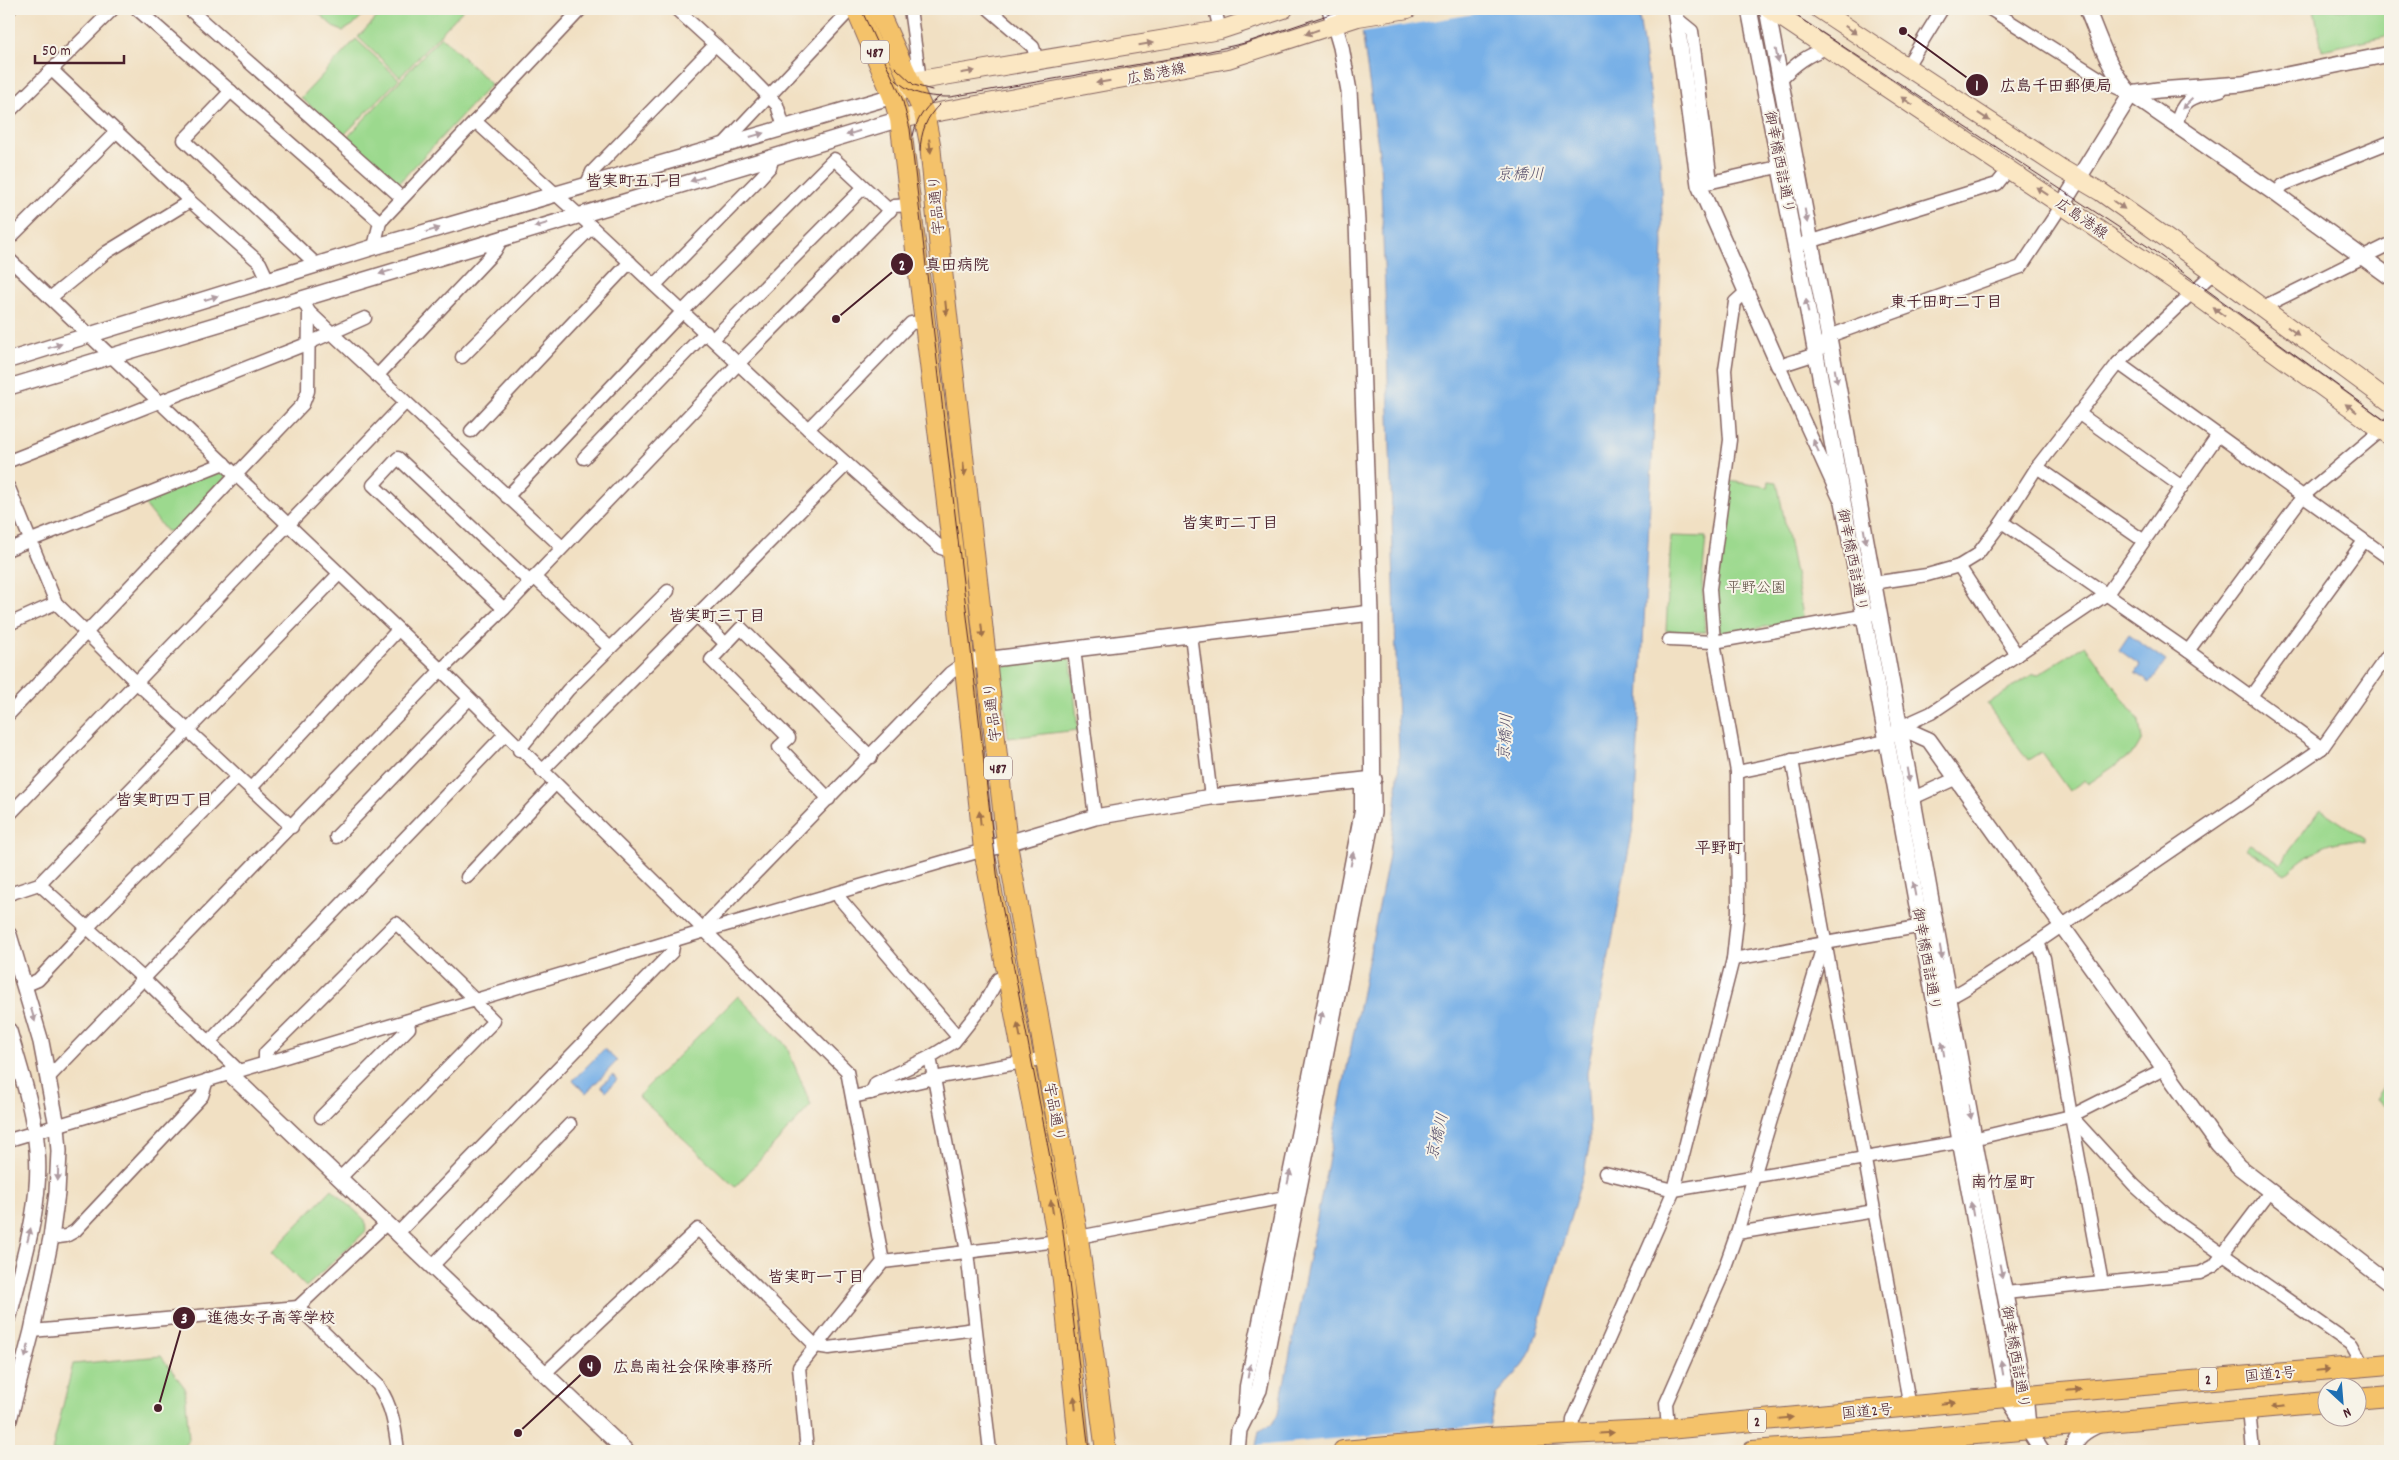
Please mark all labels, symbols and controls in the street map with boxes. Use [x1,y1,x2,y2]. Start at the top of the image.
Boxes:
one-way arrow [1845,25,1858,35]
one-way arrow [1304,28,1319,36]
scale bar [35,32,124,64]
one-way arrow [1138,40,1154,48]
text: 50 m [42,41,71,63]
road number: 487 [861,41,889,64]
one-way arrow [1773,49,1781,64]
street label: 広島港線 [1125,58,1188,91]
one-way arrow [961,68,977,76]
callout: 広島千田郵便局 [1965,70,2122,101]
text: 1 [1975,76,1979,98]
text: 広島千田郵便局 [2000,76,2112,99]
one-way arrow [1095,79,1111,87]
one-way arrow [1900,96,1913,106]
one-way arrow [2181,98,2193,110]
street label: 御幸橋西詰通り [1757,109,1799,216]
one-way arrow [1977,112,1990,122]
one-way arrow [845,129,860,137]
one-way arrow [750,131,765,139]
one-way arrow [926,138,934,154]
water label: 京橋川 [1496,164,1544,187]
district label: 皆実町五丁目 [586,171,682,194]
street label: 宇品通り [924,174,952,236]
one-way arrow [690,176,705,184]
one-way arrow [2035,186,2049,195]
street label: 広島港線 [2050,193,2112,246]
one-way arrow [2112,200,2126,210]
one-way arrow [1803,209,1811,225]
one-way arrow [534,221,549,229]
one-way arrow [426,225,441,233]
callout: 真田病院 [890,249,999,280]
text: 真田病院 [925,255,989,278]
text: 2 [899,256,905,278]
one-way arrow [378,269,393,277]
district label: 東千田町二丁目 [1890,292,2002,315]
one-way arrow [203,293,218,301]
one-way arrow [1803,297,1811,313]
one-way arrow [942,300,950,316]
one-way arrow [2213,307,2226,317]
one-way arrow [2286,326,2300,336]
one-way arrow [48,341,63,349]
one-way arrow [1833,368,1841,384]
one-way arrow [2345,402,2358,413]
one-way arrow [1811,439,1819,453]
one-way arrow [960,462,968,478]
street label: 御幸橋西詰通り [1830,507,1872,614]
district label: 皆実町二丁目 [1182,513,1278,536]
one-way arrow [1861,528,1869,544]
park label: 平野公園 [1726,578,1786,600]
district label: 皆実町三丁目 [669,606,765,629]
one-way arrow [978,623,986,639]
street label: 宇品通り [979,681,1009,743]
water label: 京橋川 [1493,712,1520,762]
road number: 487 [984,756,1012,780]
one-way arrow [1905,767,1913,783]
district label: 皆実町四丁目 [116,790,212,813]
one-way arrow [976,810,984,826]
district label: 平野町 [1695,838,1743,861]
one-way arrow [1348,850,1356,866]
one-way arrow [1910,881,1918,897]
street label: 御幸橋西詰通り [1905,906,1945,1013]
one-way arrow [1937,944,1945,959]
one-way arrow [29,1007,37,1022]
one-way arrow [1317,1011,1325,1026]
one-way arrow [1014,1021,1022,1037]
one-way arrow [1939,1040,1947,1056]
street label: 宇品通り [1037,1081,1069,1144]
one-way arrow [1967,1104,1975,1120]
water label: 京橋川 [1421,1111,1455,1163]
one-way arrow [53,1167,61,1183]
one-way arrow [1285,1169,1293,1185]
district label: 南竹屋町 [1971,1172,2035,1195]
one-way arrow [1048,1198,1056,1214]
one-way arrow [1968,1200,1976,1216]
one-way arrow [25,1228,33,1243]
one-way arrow [1997,1264,2005,1280]
district label: 皆実町一丁目 [768,1267,864,1290]
callout: 進徳女子高等学校 [172,1302,345,1333]
street label: 御幸橋西詰通り [1994,1304,2034,1411]
text: 進徳女子高等学校 [207,1308,335,1331]
text: 3 [181,1309,188,1331]
one-way arrow [22,1344,30,1359]
callout: 広島南社会保険事務所 [578,1350,783,1381]
text: 4 [587,1357,593,1379]
text: 広島南社会保険事務所 [613,1357,773,1380]
one-way arrow [1997,1360,2005,1376]
one-way arrow [1245,1363,1253,1378]
street label: 国道2号 [2244,1363,2297,1389]
one-way arrow [2315,1365,2331,1373]
road number: 2 [2199,1368,2217,1390]
north arrow [2316,1378,2366,1428]
one-way arrow [2066,1386,2082,1394]
one-way arrow [1071,1394,1079,1410]
one-way arrow [1940,1399,1956,1407]
street label: 国道2号 [1841,1400,1894,1426]
text: N [2339,1401,2354,1422]
one-way arrow [2270,1403,2286,1411]
road number: 2 [1748,1410,1766,1432]
one-way arrow [1778,1414,1794,1422]
one-way arrow [1599,1428,1615,1436]

